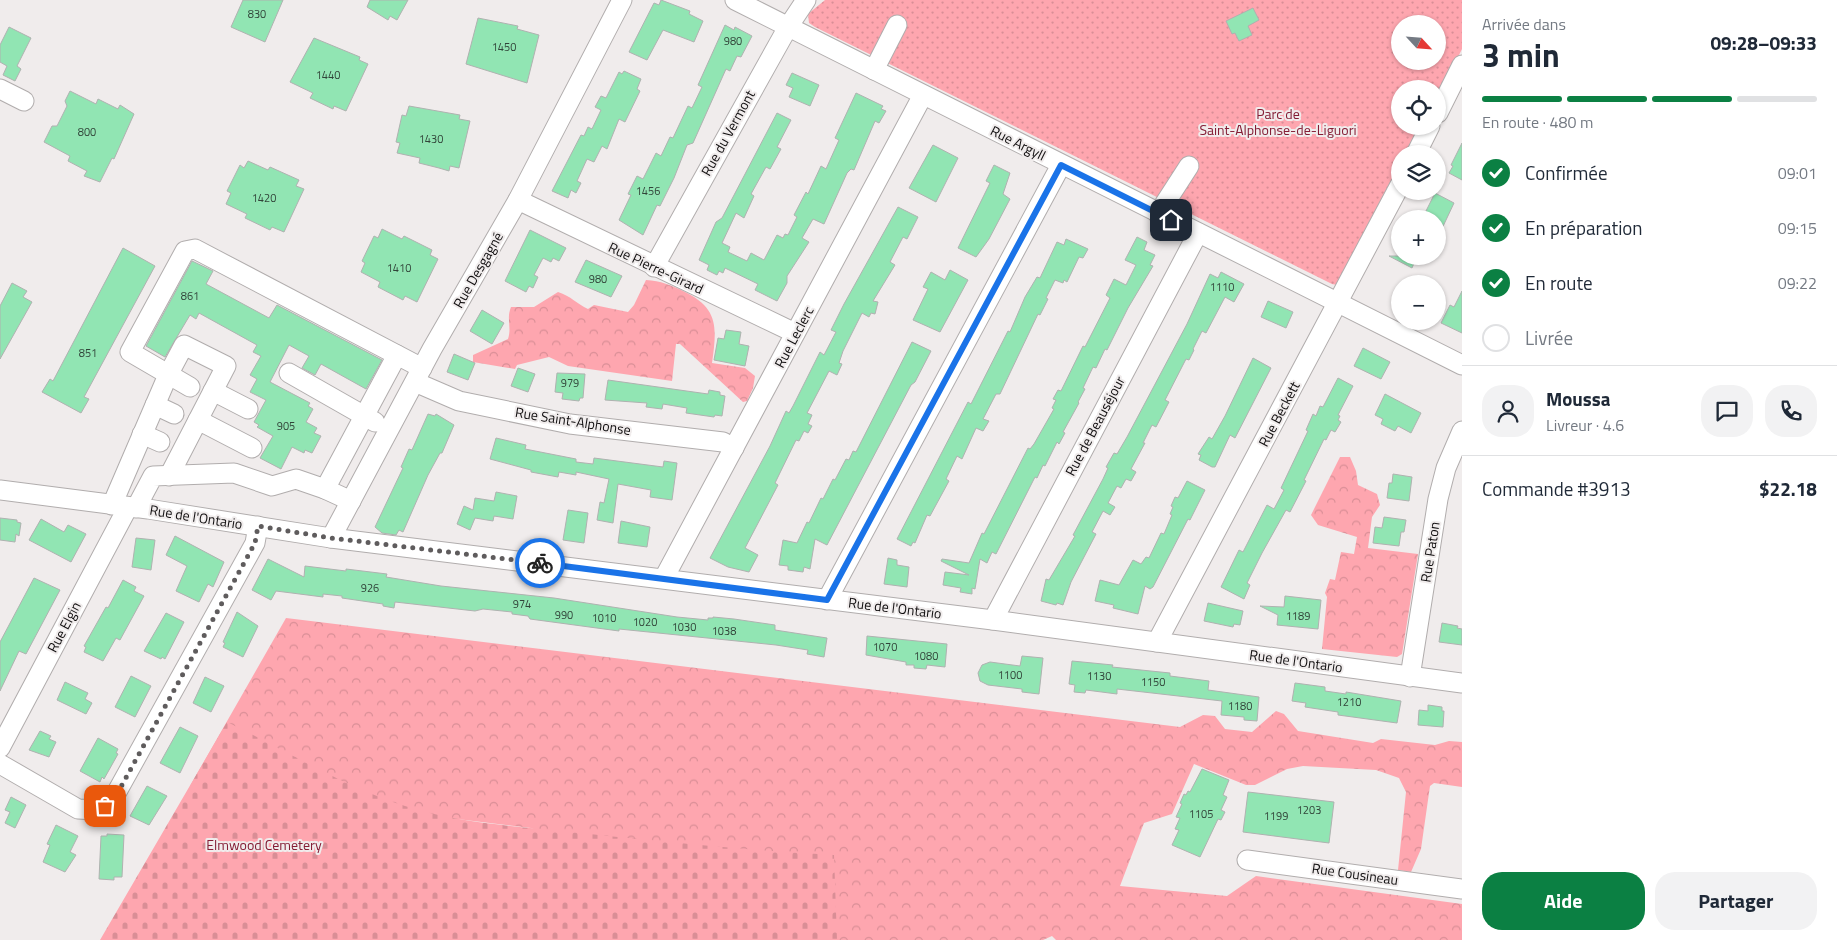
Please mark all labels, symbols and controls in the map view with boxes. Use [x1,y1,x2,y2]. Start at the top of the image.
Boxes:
house number: 830 [248,6,266,22]
text: Arrivée dans [1482,12,1566,36]
north arrow [1391,15,1446,70]
map controls [1391,15,1446,330]
text: 09:28–09:33 [1710,28,1817,57]
text: 3 min [1482,31,1560,79]
house number: 980 [724,33,742,49]
house number: 1450 [492,39,516,55]
house number: 1440 [316,67,340,83]
button: locate [1391,80,1446,135]
street label: Rue du Vermont [695,86,760,179]
park label: Parc de Saint-Alphonse-de-Liguori [1199,103,1357,140]
text: En route · 480 m [1482,110,1593,134]
street label: Rue Argyll [987,120,1050,165]
house number: 800 [78,124,96,140]
house number: 1430 [419,131,443,147]
button: layers [1391,145,1446,200]
text: Confirmée [1525,158,1607,187]
icon: check [1482,159,1510,187]
text: 09:01 [1778,161,1817,185]
house number: 1456 [636,183,660,199]
house number: 1420 [252,190,276,206]
pin [1150,199,1192,241]
icon: home [1157,206,1185,234]
button: + [1391,210,1446,265]
text: En préparation [1525,213,1643,242]
icon: check [1482,214,1510,242]
text: 09:15 [1778,216,1817,240]
street label: Rue Desgagné [447,228,508,312]
street label: Rue Pierre-Girard [605,236,707,299]
house number: 1410 [387,260,411,276]
text: En route [1525,268,1593,297]
icon: check [1482,269,1510,297]
house number: 980 [589,271,607,287]
text: 09:22 [1778,271,1817,295]
button: − [1391,275,1446,330]
house number: 1110 [1210,279,1234,295]
house number: 861 [181,288,199,304]
street label: Rue Leclerc [769,302,819,371]
text: Livrée [1525,323,1573,352]
house number: 851 [79,345,97,361]
street label: Rue de Beauséjour [1059,372,1130,479]
house number: 979 [561,375,579,391]
street label: Rue Beckett [1253,377,1305,450]
text: Moussa [1546,384,1610,413]
button: person [1482,385,1534,437]
button: chat [1701,385,1753,437]
button: phone [1765,385,1817,437]
street label: Rue Saint-Alphonse [514,401,632,440]
text: Livreur · 4.6 [1546,413,1624,437]
house number: 905 [277,418,295,434]
text: Commande #3913 [1482,474,1631,503]
text: $22.18 [1759,474,1817,503]
street label: Rue de l'Ontario [148,499,244,534]
street label: Rue Paton [1414,520,1445,584]
courier [515,538,565,588]
icon: bike [526,549,554,577]
house number: 926 [361,580,379,596]
street label: Rue de l'Ontario [847,591,943,624]
house number: 974 [513,596,531,612]
street label: Rue Elgin [41,598,86,656]
house number: 990 [555,607,573,623]
house number: 1189 [1286,608,1310,624]
house number: 1010 [592,610,616,626]
house number: 1020 [633,614,657,630]
house number: 1030 [672,619,696,635]
house number: 1038 [712,623,736,639]
house number: 1070 [873,639,897,655]
street label: Rue de l'Ontario [1248,644,1344,677]
house number: 1080 [914,648,938,664]
house number: 1100 [998,667,1022,683]
house number: 1130 [1087,668,1111,684]
house number: 1150 [1141,674,1165,690]
house number: 1210 [1337,694,1361,710]
house number: 1180 [1228,698,1252,714]
pin [84,785,126,827]
icon: bag [91,792,119,820]
house number: 1203 [1297,802,1321,818]
house number: 1105 [1189,806,1213,822]
house number: 1199 [1264,808,1288,824]
park label: Elmwood Cemetery [206,834,322,855]
street label: Rue Cousineau [1310,857,1400,890]
button: Aide [1482,872,1645,930]
button: Partager [1655,872,1817,930]

